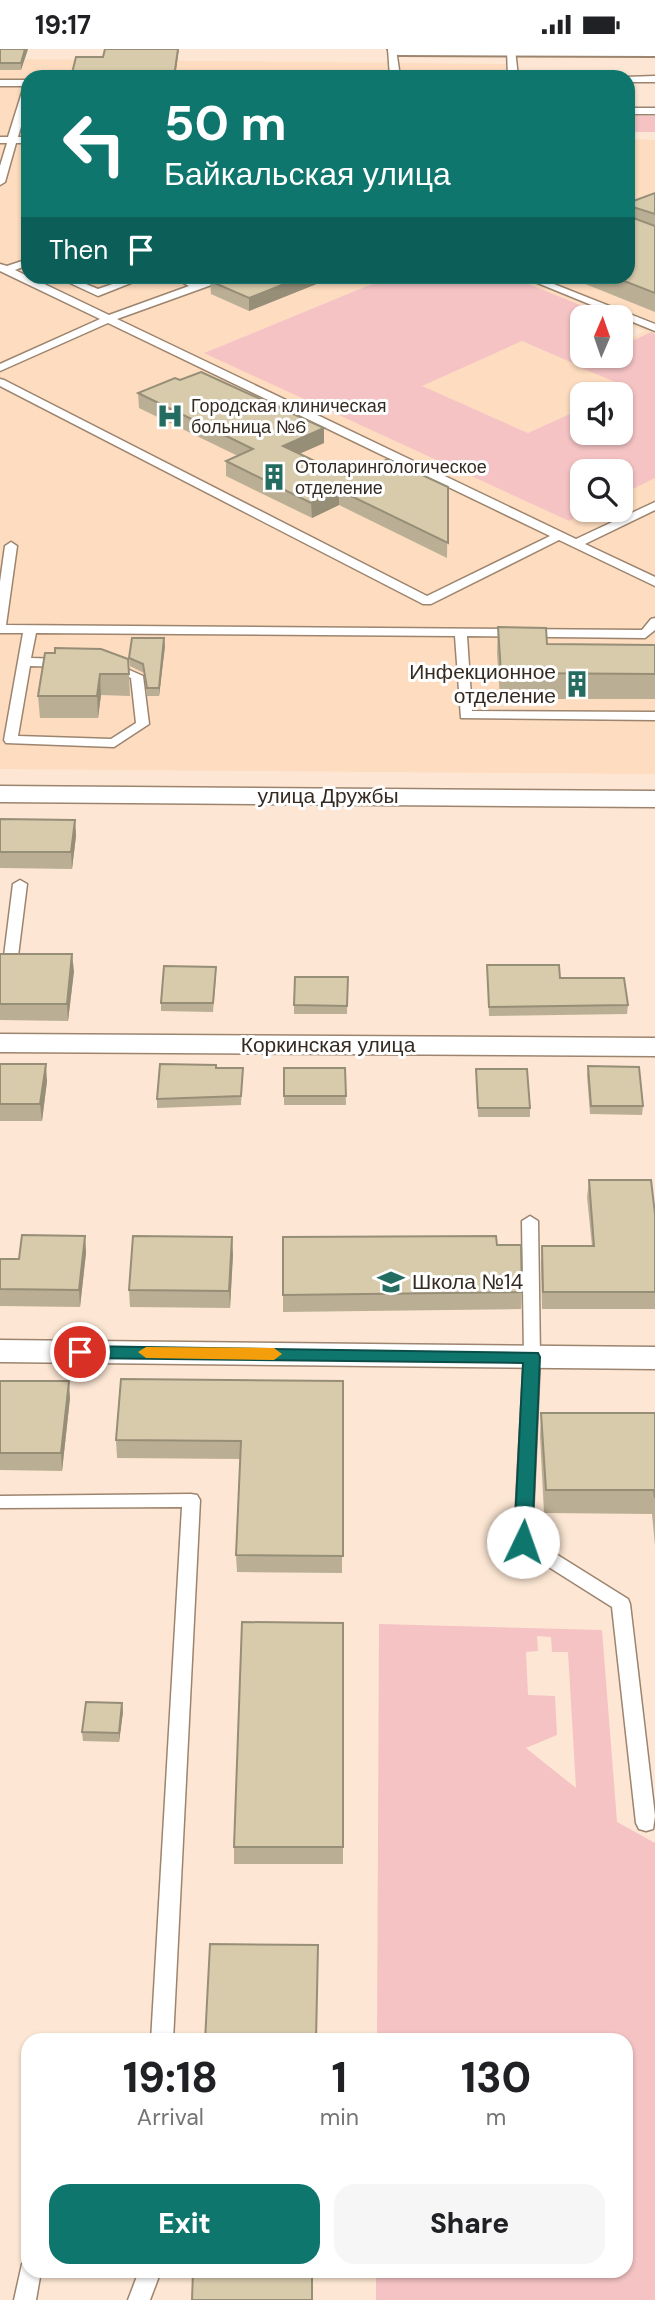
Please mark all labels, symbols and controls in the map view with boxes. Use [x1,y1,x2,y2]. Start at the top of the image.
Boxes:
text: 19:17 [35,8,91,42]
text: 50 m [164,91,287,155]
icon: left [49,98,140,189]
text: Байкальская улица [164,153,451,195]
icon: arrive [122,231,160,269]
text: Then [49,233,108,267]
north arrow [570,305,634,367]
map controls [570,305,633,522]
button: sound [570,382,633,445]
place label: Городская клиническая больница №6 [191,394,387,439]
hospital icon: Городская клиническая больница №6 [155,401,185,431]
place label: Отоларингологическое отделение [295,455,487,500]
button: search [570,459,633,522]
building icon: Отоларингологическое отделение [259,462,289,492]
place label: Инфекционное отделение [409,658,556,710]
building icon: Инфекционное отделение [562,669,592,699]
street label: улица Дружбы [257,782,399,810]
street label: Коркинская улица [241,1031,416,1059]
school or university icon: Школа №14 [376,1267,406,1297]
place label: Школа №14 [412,1268,523,1296]
pin [50,1322,110,1382]
icon: arrive [61,1333,99,1371]
position arrow [486,1505,560,1579]
text: 19:18 [123,2050,218,2105]
text: 1 [332,2050,347,2105]
text: 130 [461,2050,531,2105]
text: Arrival [137,2102,204,2132]
text: min [320,2102,359,2132]
text: m [486,2102,506,2132]
button: Exit [49,2184,320,2264]
button: Share [334,2184,605,2264]

